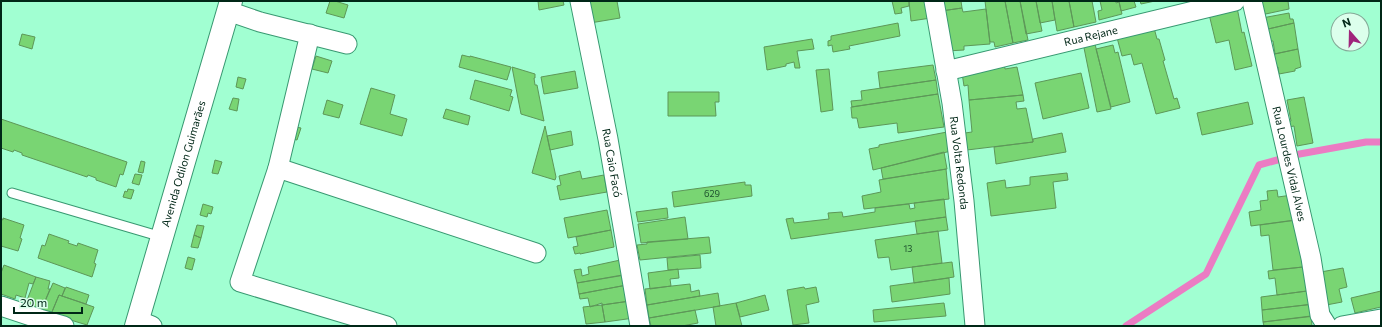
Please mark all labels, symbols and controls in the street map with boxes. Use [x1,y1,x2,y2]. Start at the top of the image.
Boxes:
north arrow [1330,12,1370,52]
text: N [1340,15,1353,30]
street label: Rua Rejane [1062,23,1119,48]
street label: Avenida Odilon Guimarães [158,99,208,228]
street label: Rua Lourdes Vídal Alves [1270,105,1309,223]
street label: Rua Volta Redonda [948,115,972,210]
street label: Rua Caio Facó [600,127,625,199]
house number: 629 [704,188,720,199]
house number: 13 [904,243,912,254]
scale bar [14,289,82,315]
text: 20 m [20,295,47,309]

